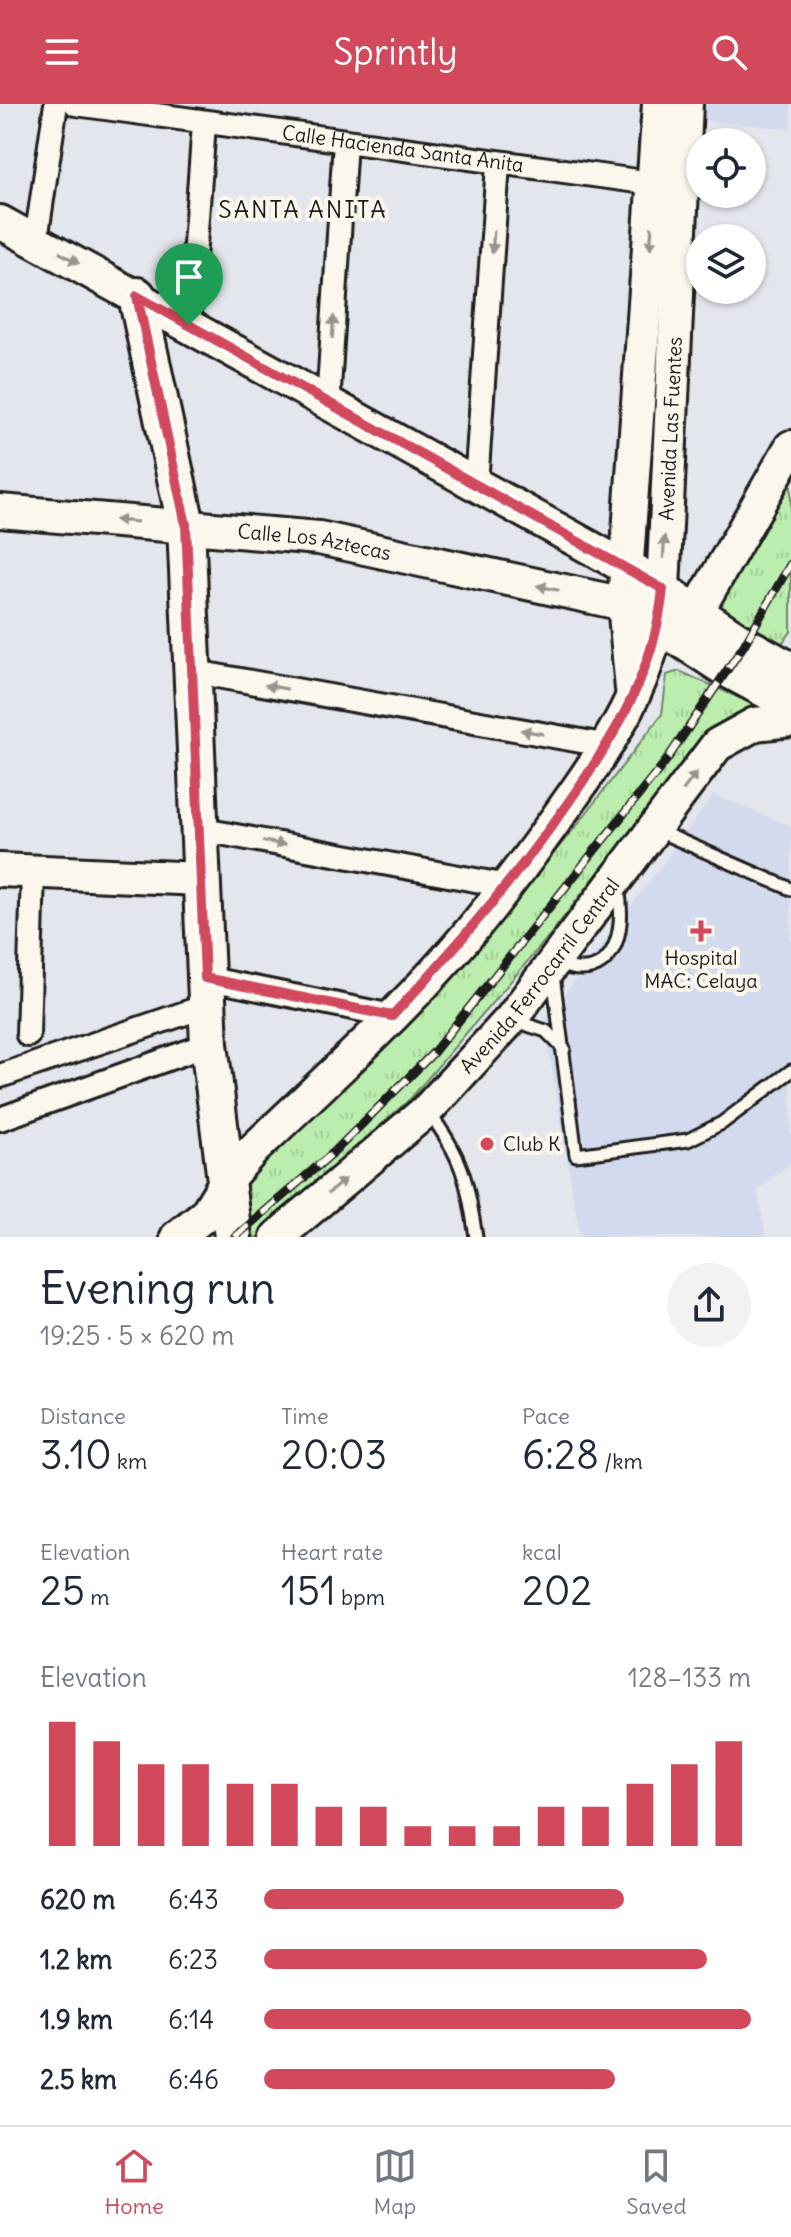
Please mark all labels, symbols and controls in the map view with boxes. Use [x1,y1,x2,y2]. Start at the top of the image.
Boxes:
icon: menu [40,30,84,74]
text: Sprintly [333,30,458,75]
icon: search [707,30,751,74]
street label: Calle Hacienda Santa Anita [281,119,525,177]
map controls [686,128,766,304]
button: locate [686,128,766,208]
district label: SANTA ANITA [218,194,388,224]
button: layers [686,224,766,304]
one-way arrow [644,226,657,251]
one-way arrow [486,230,499,255]
pin [155,243,223,325]
one-way arrow [58,251,80,265]
icon: arrive [167,255,211,299]
one-way arrow [327,314,340,339]
street label: Avenida Las Fuentes [653,336,687,521]
one-way arrow [113,514,138,527]
street label: Calle Los Aztecas [237,518,393,565]
one-way arrow [658,534,671,559]
one-way arrow [535,581,560,594]
one-way arrow [263,680,288,692]
one-way arrow [519,726,544,738]
one-way arrow [682,770,698,792]
one-way arrow [262,837,287,849]
street label: Avenida Ferrocarril Central [454,873,625,1078]
marker: Hospital MAC: Celaya [690,920,712,942]
place label: Hospital MAC: Celaya [644,945,758,993]
place label: Club K [503,1131,561,1156]
marker: Club K [478,1135,496,1153]
one-way arrow [327,1178,346,1196]
text: Evening run [40,1261,275,1316]
button: share [667,1263,751,1347]
text: 19:25 · 5 × 620 m [40,1319,234,1352]
text: Distance [40,1402,126,1430]
text: Time [281,1402,329,1430]
text: Pace [522,1402,570,1430]
text: 3.10 [40,1430,112,1480]
text: 20:03 [281,1430,387,1480]
text: 6:28 [522,1430,599,1480]
text: km [112,1447,147,1475]
text: /km [599,1447,643,1475]
text: Elevation [40,1538,130,1566]
text: Heart rate [281,1538,383,1566]
text: kcal [522,1538,562,1566]
text: 25 [40,1566,85,1616]
text: 151 [281,1566,336,1616]
text: 202 [522,1566,592,1616]
text: m [85,1583,109,1611]
text: bpm [336,1583,385,1611]
text: Elevation [40,1661,147,1694]
text: 128–133 m [628,1661,751,1694]
text: 620 m [40,1883,115,1916]
text: 6:43 [168,1883,219,1916]
text: 1.2 km [40,1943,112,1976]
text: 6:23 [168,1943,218,1976]
text: 1.9 km [40,2003,113,2036]
text: 6:14 [168,2003,214,2036]
text: 2.5 km [40,2063,117,2096]
text: 6:46 [168,2063,219,2096]
tab: Home [105,2144,164,2220]
tab: Map [373,2144,417,2220]
tab: Saved [626,2144,686,2220]

